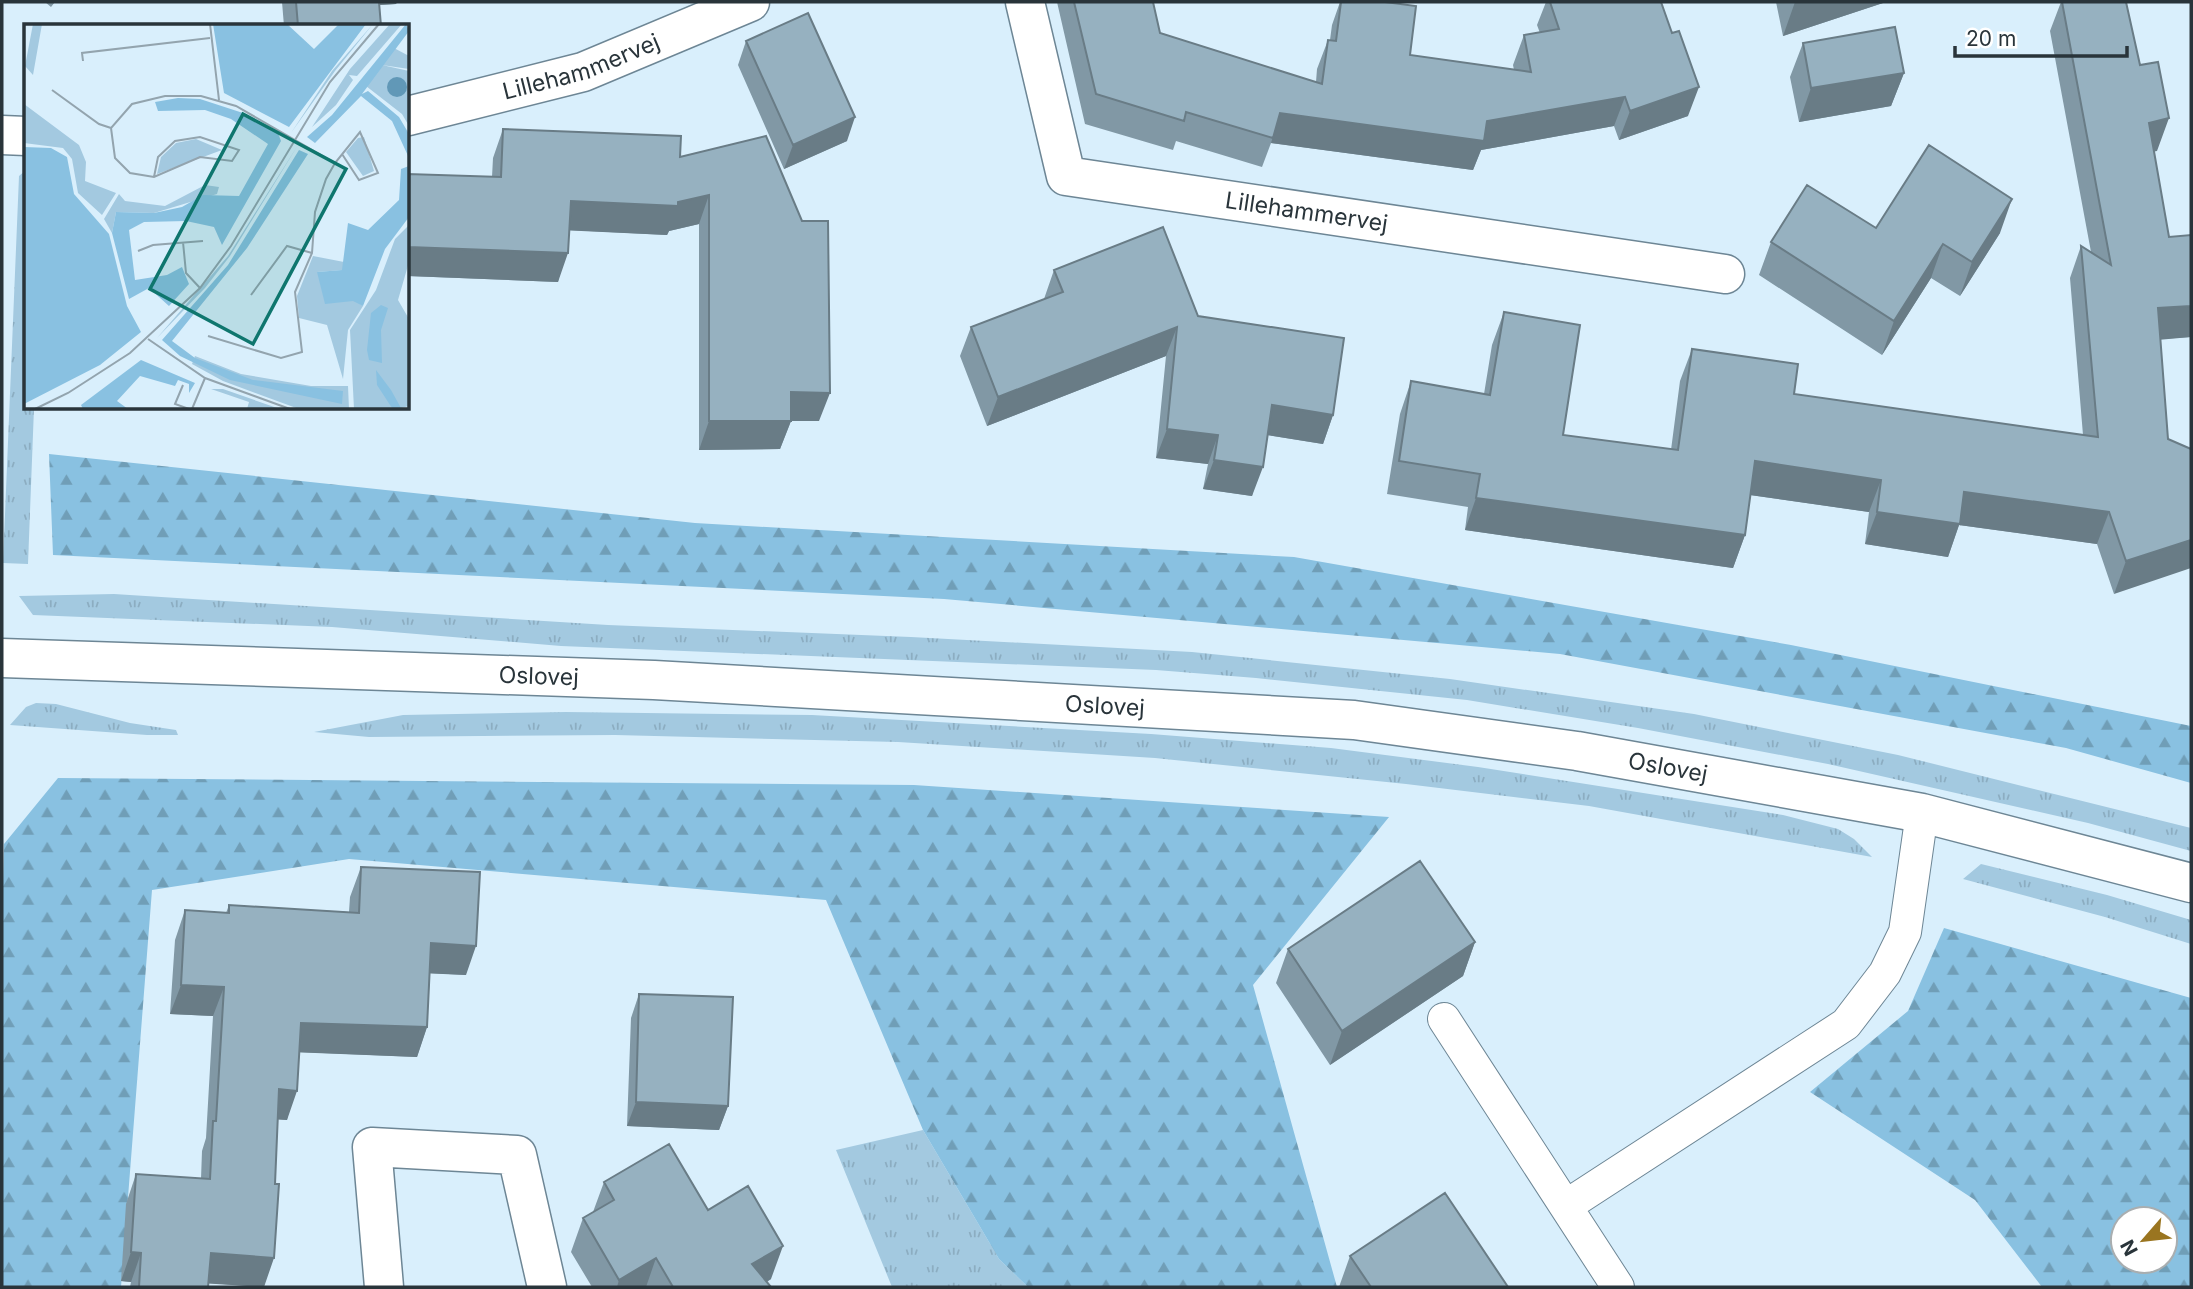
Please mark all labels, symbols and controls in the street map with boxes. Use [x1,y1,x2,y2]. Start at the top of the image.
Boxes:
scale bar [1955,14,2126,58]
inset map [24,24,410,410]
text: 20 m [1966,26,2016,51]
street label: Lillehammervej [500,28,664,106]
street label: Lillehammervej [1223,186,1390,238]
street label: Oslovej [498,661,579,691]
street label: Oslovej [1064,690,1146,722]
street label: Oslovej [1626,746,1710,788]
north arrow [2109,1205,2179,1275]
text: N [2116,1236,2143,1260]

